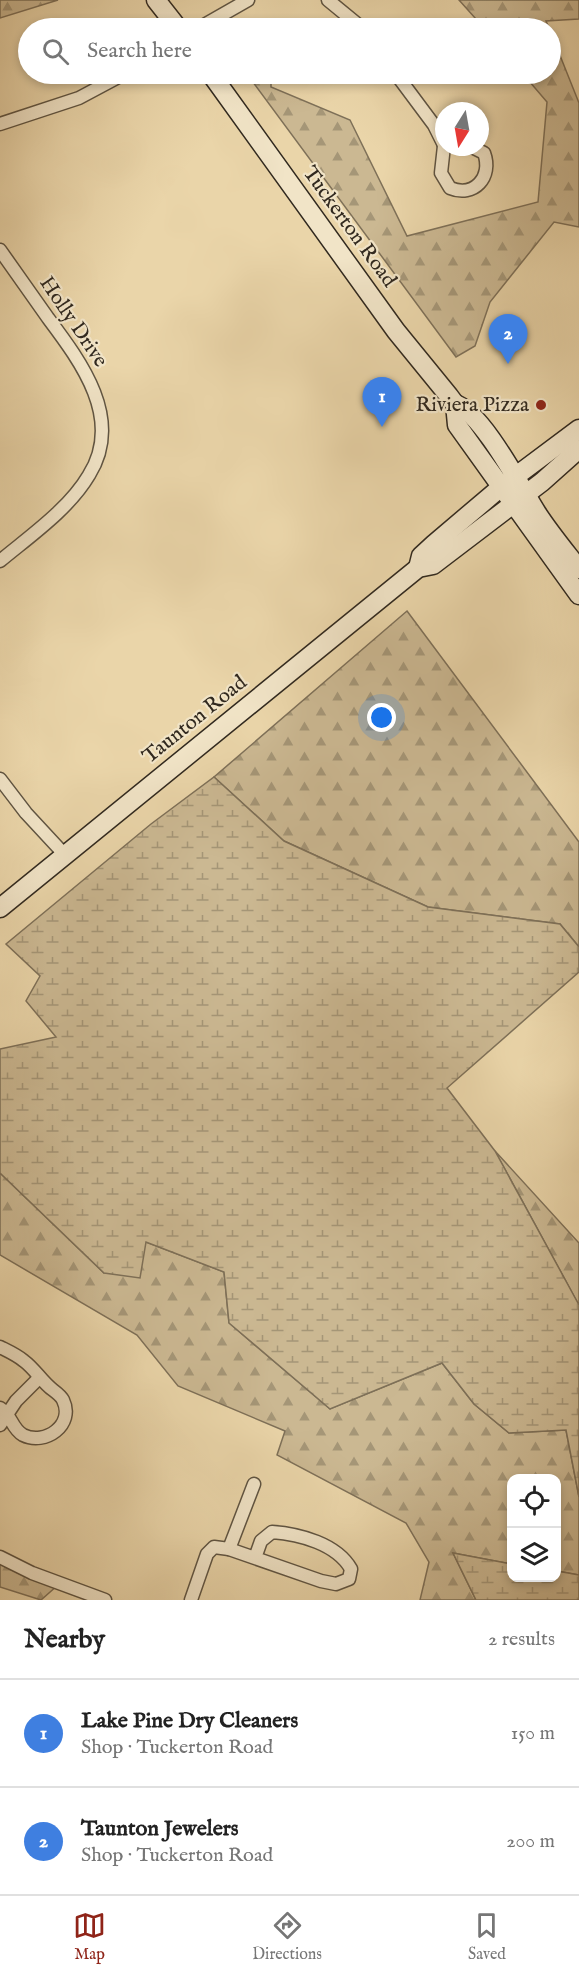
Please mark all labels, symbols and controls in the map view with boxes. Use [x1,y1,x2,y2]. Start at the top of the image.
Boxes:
search box [18,18,561,84]
icon: search [39,35,72,68]
text: Search here [87,37,192,65]
north arrow [435,102,489,156]
street label: Tuckerton Road [296,161,403,294]
street label: Holly Drive [33,271,113,373]
pin: 2 [488,314,528,364]
pin: 1 [362,378,401,427]
place label: Riviera Pizza [415,392,530,419]
marker: Riviera Pizza [534,398,548,412]
street label: Taunton Road [137,669,253,770]
your location [367,703,396,732]
map controls [507,1474,561,1582]
button: locate [507,1474,561,1528]
button: layers [507,1528,561,1582]
text: Nearby [24,1623,105,1656]
text: 2 results [488,1627,555,1652]
text: Lake Pine Dry Cleaners [81,1707,298,1735]
text: 1 [40,1721,47,1746]
text: 150 m [511,1721,555,1746]
text: Shop · Tuckerton Road [81,1735,273,1760]
text: Taunton Jewelers [81,1815,239,1843]
text: 2 [39,1829,48,1854]
text: 200 m [506,1829,555,1854]
text: Shop · Tuckerton Road [81,1843,273,1868]
tab: Map [73,1909,106,1965]
tab: Directions [252,1909,322,1965]
tab: Saved [468,1909,506,1965]

